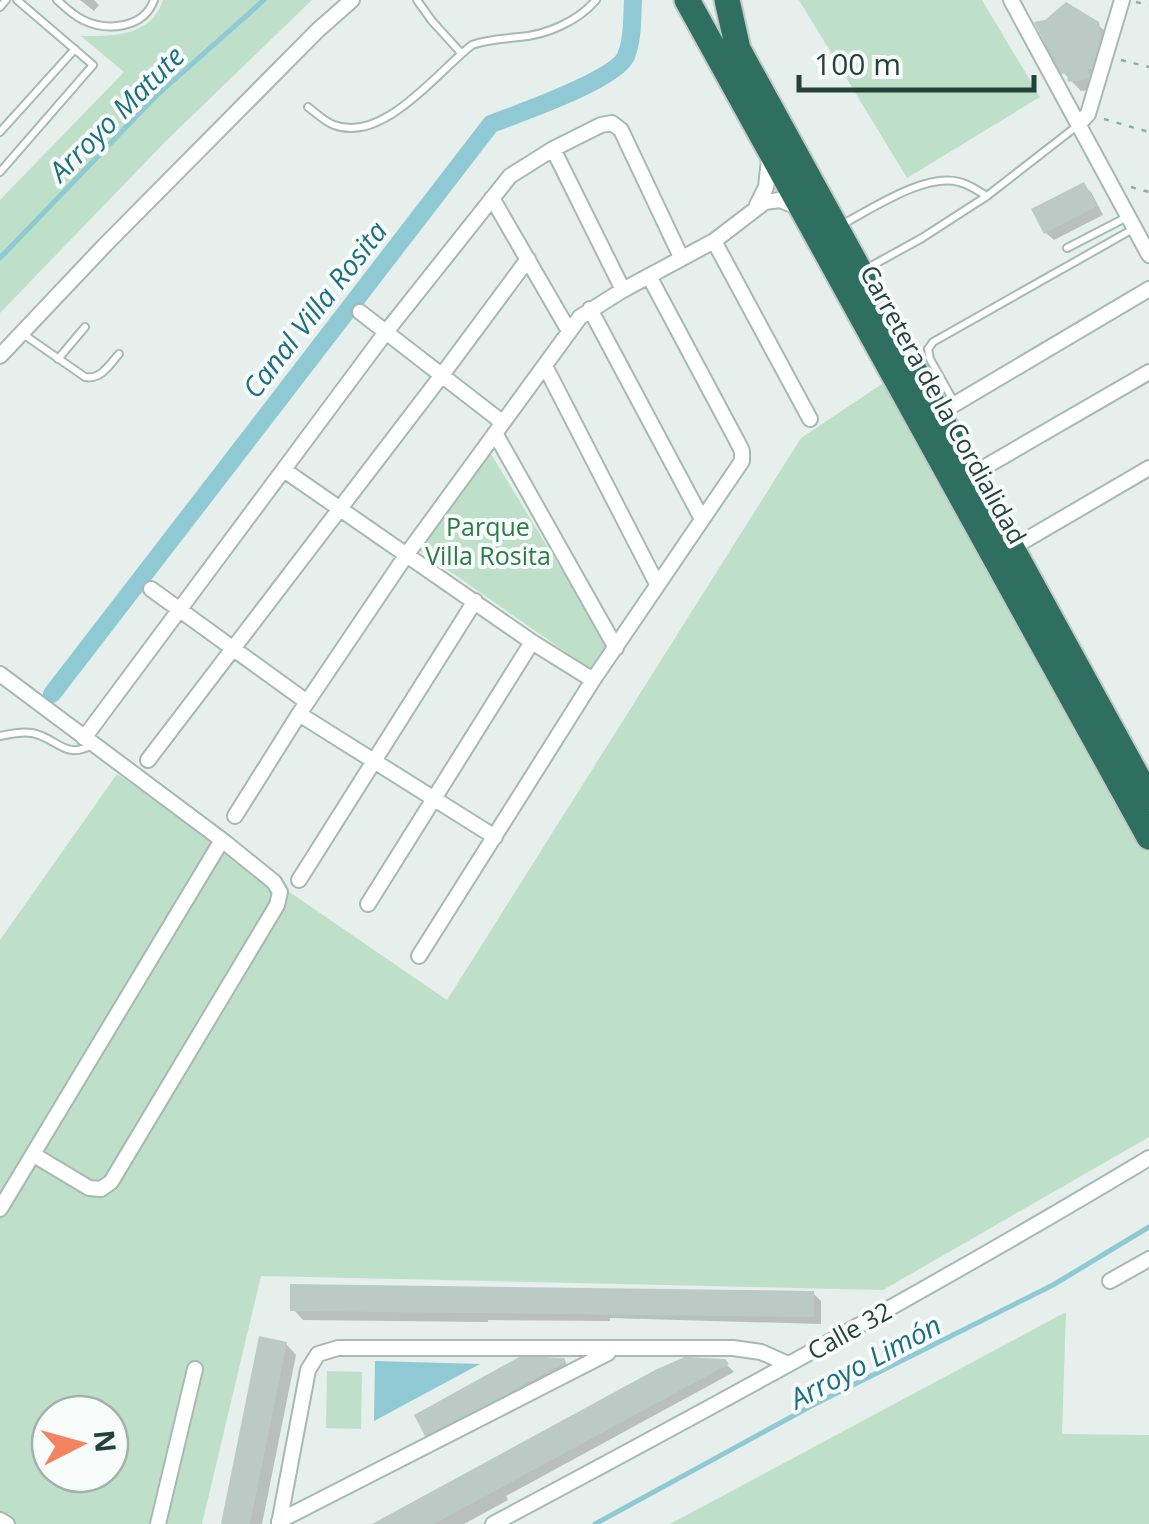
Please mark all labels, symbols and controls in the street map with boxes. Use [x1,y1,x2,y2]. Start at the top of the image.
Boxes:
scale bar [799,30,1034,92]
water label: Arroyo Matute [38,37,192,191]
text: 100 m [814,43,901,84]
water label: Canal Villa Rosita [233,213,395,405]
street label: Carretera de la Cordialidad [853,259,1035,549]
park label: Parque Villa Rosita [425,509,551,572]
street label: Calle 32 [801,1293,897,1367]
water label: Arroyo Limón [781,1305,947,1418]
north arrow [30,1394,130,1494]
text: N [86,1428,126,1455]

